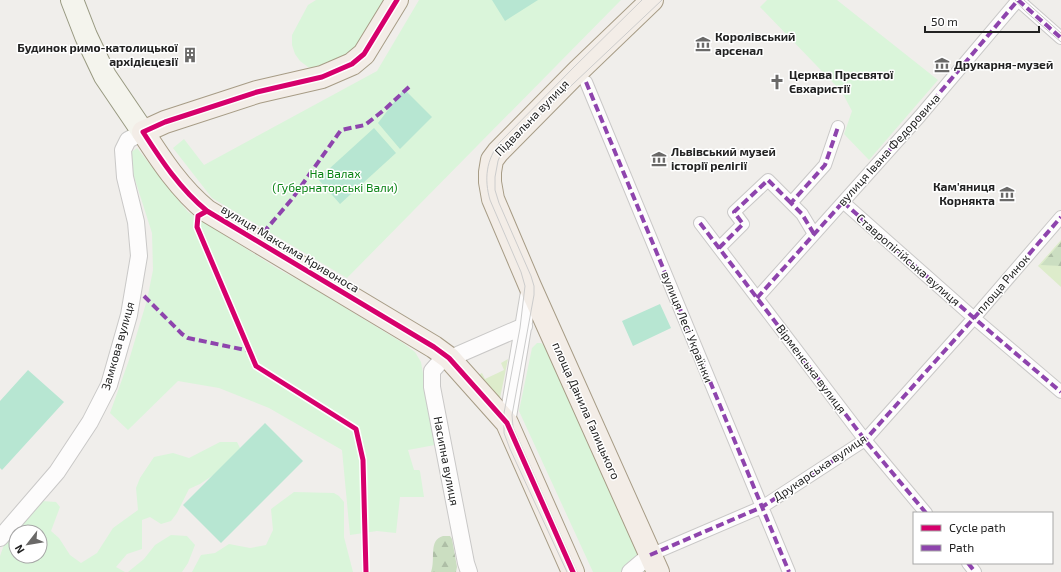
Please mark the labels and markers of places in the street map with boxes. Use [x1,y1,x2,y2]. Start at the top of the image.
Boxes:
place label: Королівський арсенал [715,29,795,57]
museum icon: Королівський арсенал [694,35,712,53]
place label: Будинок римо-католицької архідієцезії [17,40,179,68]
building icon: Будинок римо-католицької архідієцезії [181,46,199,64]
museum icon: Друкарня-музей [933,56,951,74]
place label: Друкарня-музей [954,57,1053,71]
place label: Церква Пресвятої Євхаристії [789,67,894,95]
church icon: Церква Пресвятої Євхаристії [768,73,786,91]
place label: Львівський музей історії релігії [671,144,776,172]
museum icon: Львівський музей історії релігії [650,150,668,168]
place label: Кам'яниця Корнякта [933,179,995,207]
museum icon: Кам'яниця Корнякта [998,185,1016,203]

